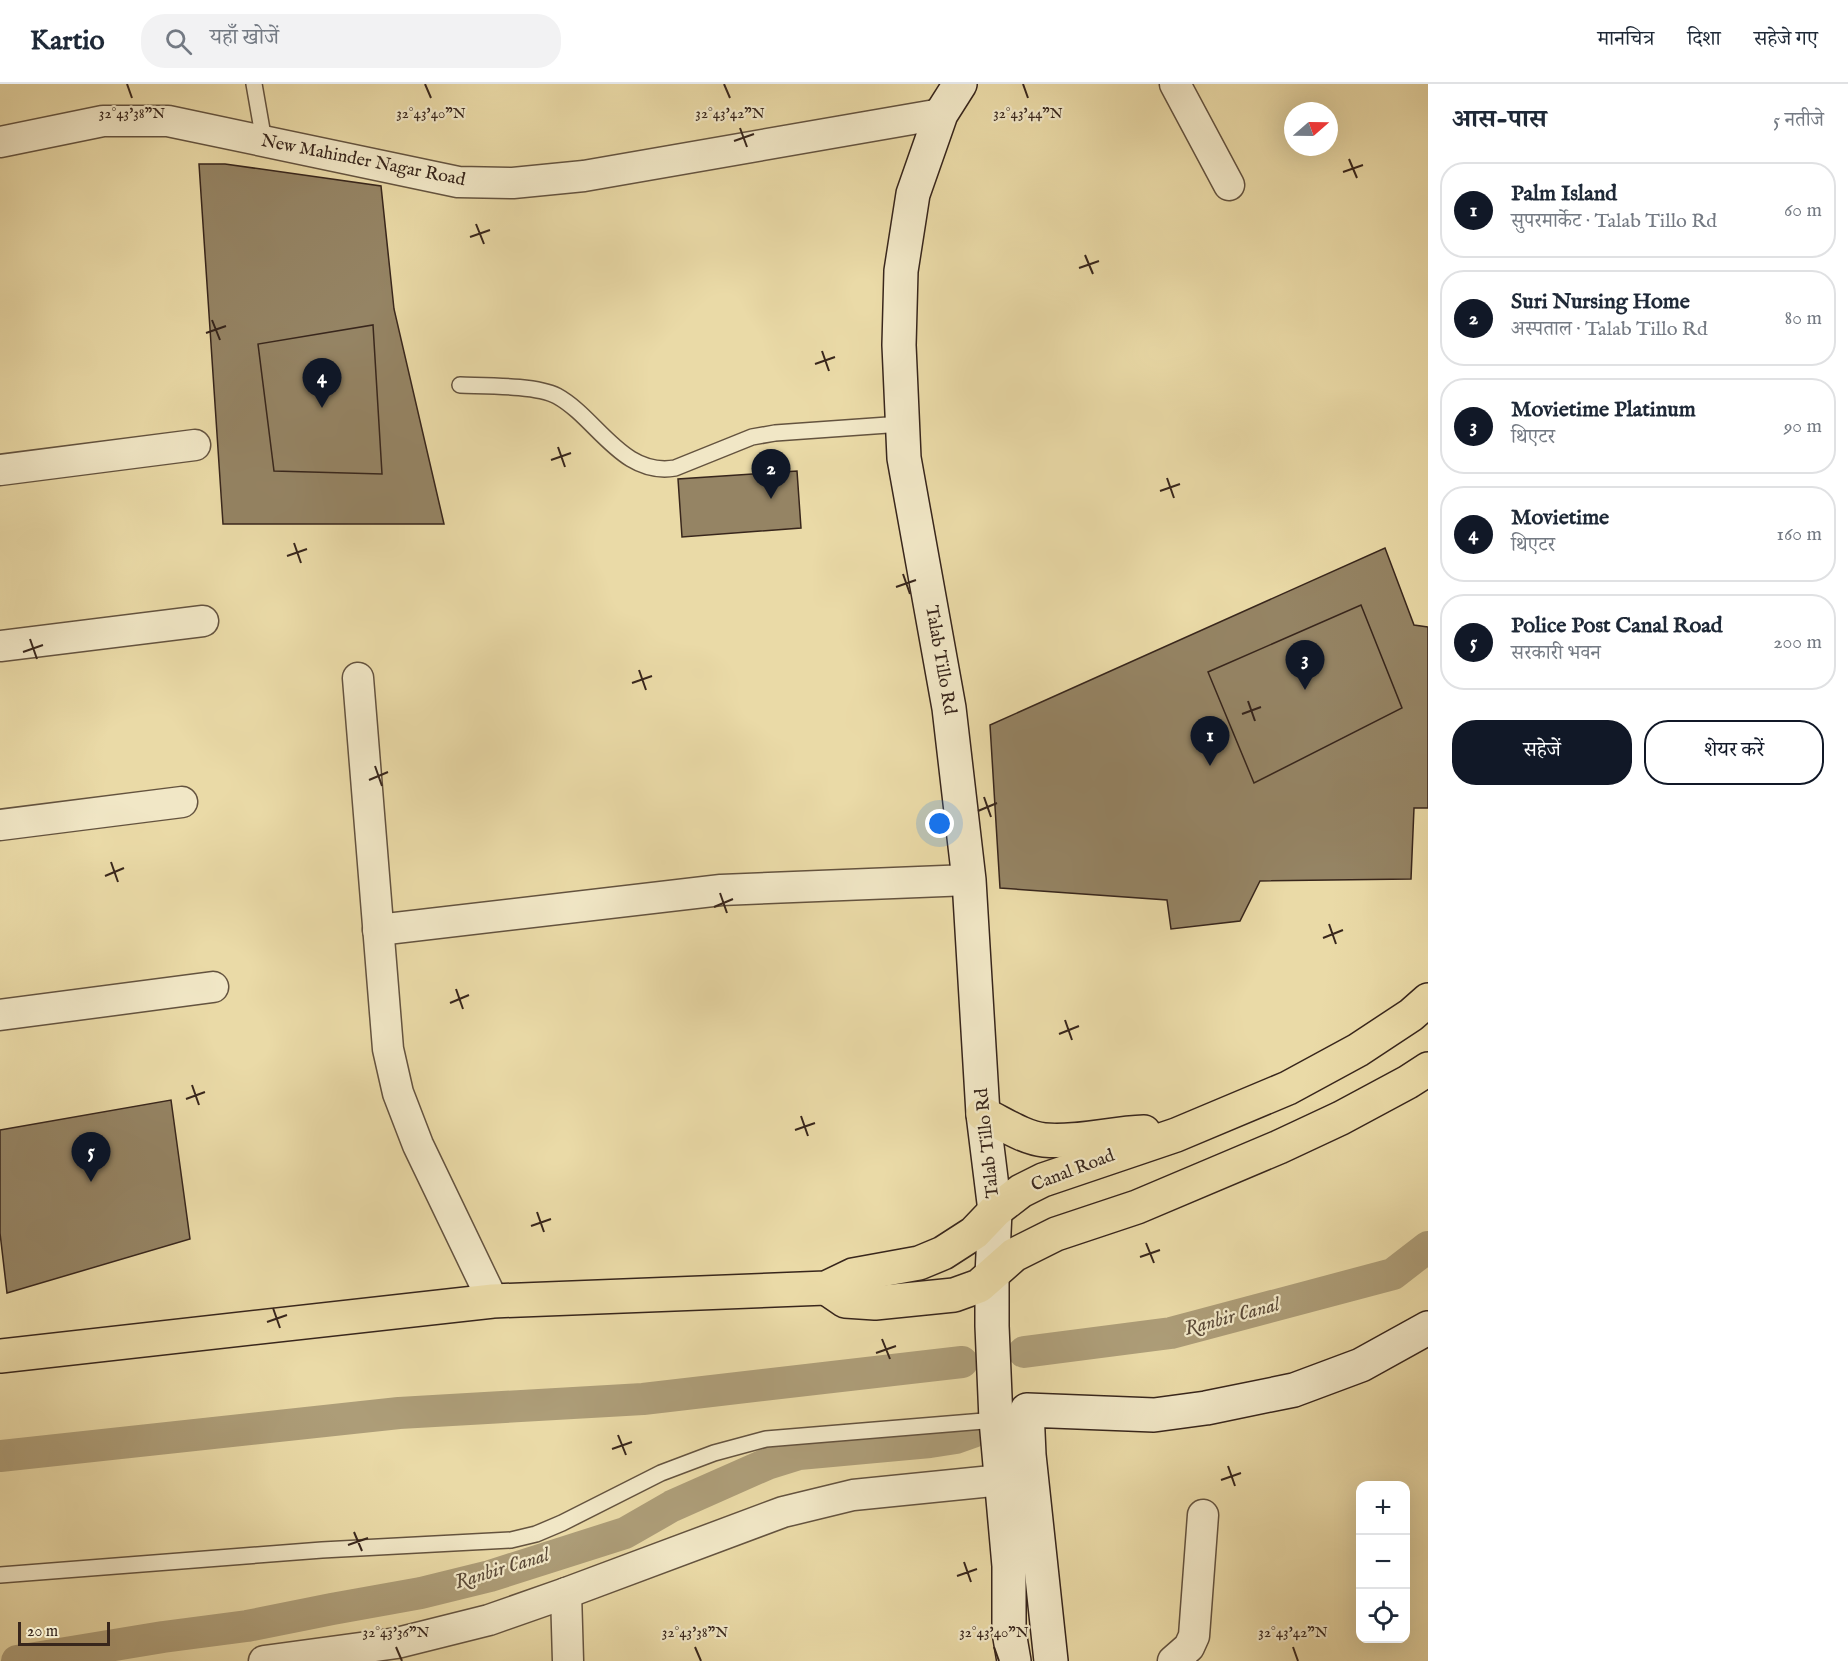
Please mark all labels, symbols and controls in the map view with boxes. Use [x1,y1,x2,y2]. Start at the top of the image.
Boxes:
search box [141,14,561,68]
text: Kartio [30,24,105,59]
text: यहाँ खोजें [210,24,279,52]
icon: search [162,25,195,58]
text: मानचित्र [1597,26,1654,53]
text: दिशा [1687,26,1721,53]
text: सहेजे गए [1754,26,1818,53]
north arrow [1284,102,1338,156]
text: आस-पास [1452,103,1547,136]
text: 32°43'38"N [99,104,165,123]
text: 32°43'40"N [396,104,466,123]
text: 32°43'42"N [695,104,765,123]
text: 32°43'44"N [993,104,1063,123]
text: 5 नतीजे [1773,108,1824,133]
street label: New Mahinder Nagar Road [259,130,468,192]
text: Palm Island [1511,180,1617,208]
text: 1 [1470,198,1477,223]
text: 60 m [1784,198,1822,223]
text: सुपरमार्केट · Talab Tillo Rd [1511,209,1717,234]
text: Suri Nursing Home [1511,288,1690,316]
text: 2 [1469,306,1478,331]
text: 80 m [1785,306,1822,331]
text: अस्पताल · Talab Tillo Rd [1511,317,1708,342]
pin: 4 [302,358,342,408]
text: Movietime Platinum [1511,396,1696,424]
text: 3 [1470,414,1477,439]
text: 90 m [1784,414,1822,439]
text: थिएटर [1511,425,1555,450]
pin: 2 [752,450,790,499]
text: Movietime [1511,504,1609,532]
text: 4 [1469,522,1478,547]
text: 160 m [1776,522,1822,547]
text: थिएटर [1511,533,1555,558]
street label: Talab Tillo Rd [919,604,961,717]
text: Police Post Canal Road [1511,612,1722,640]
text: 5 [1470,630,1477,655]
text: 200 m [1773,630,1822,655]
pin: 3 [1286,640,1324,690]
text: सरकारी भवन [1511,641,1601,666]
pin: 1 [1190,716,1230,766]
button: सहेजें [1452,720,1632,785]
button: शेयर करें [1644,720,1824,785]
your location [925,809,954,838]
street label: Talab Tillo Rd [971,1087,1005,1199]
pin: 5 [72,1132,110,1182]
street label: Canal Road [1028,1144,1118,1197]
water label: Ranbir Canal [1182,1292,1285,1342]
map controls [1356,1481,1410,1643]
button: + [1356,1481,1410,1535]
button: − [1356,1535,1410,1589]
water label: Ranbir Canal [452,1542,555,1595]
button: locate [1356,1589,1410,1643]
scale bar [18,1619,110,1646]
text: 20 m [27,1622,58,1642]
text: 32°43'36"N [363,1623,429,1642]
text: 32°43'38"N [662,1623,728,1642]
text: 32°43'40"N [959,1623,1029,1642]
text: 32°43'42"N [1258,1623,1328,1642]

